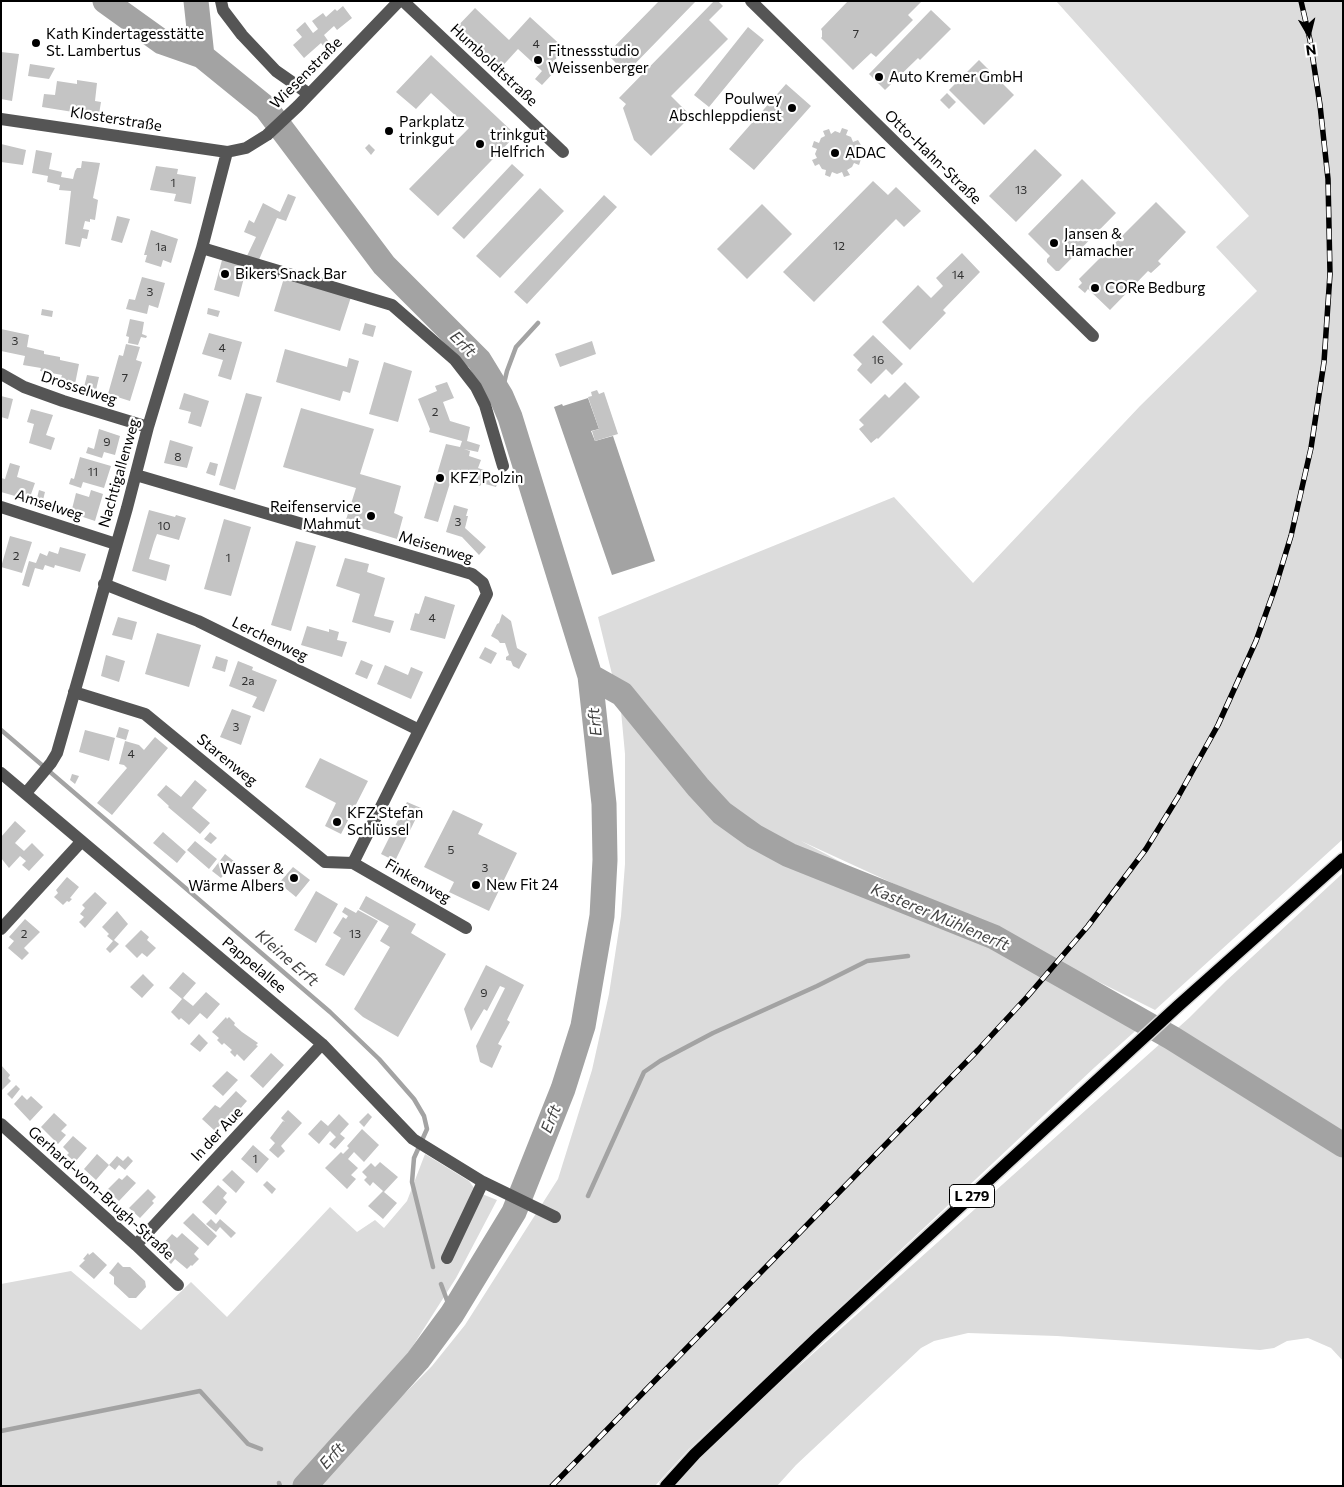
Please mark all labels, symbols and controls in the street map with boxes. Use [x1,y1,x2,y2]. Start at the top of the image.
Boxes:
north arrow [1284,10,1334,60]
street label: Humboldtstraße [447,20,541,110]
place label: Kath Kindertagesstätte St. Lambertus [46,25,204,60]
house number: 7 [853,27,859,41]
street label: Wiesenstraße [266,33,346,113]
marker: Kath Kindertagesstätte St. Lambertus [30,37,42,49]
house number: 4 [532,37,540,51]
text: N [1305,41,1318,59]
place label: Fitnessstudio Weissenberger [548,42,649,77]
marker: Fitnessstudio Weissenberger [532,54,544,66]
place label: Auto Kremer GmbH [889,68,1023,86]
marker: Auto Kremer GmbH [873,71,885,83]
place label: Poulwey Abschleppdienst [669,90,782,125]
marker: Poulwey Abschleppdienst [786,102,798,114]
street label: Klosterstraße [69,103,163,135]
street label: Otto-Hahn-Straße [881,106,985,208]
place label: Parkplatz trinkgut [399,113,465,148]
marker: Parkplatz trinkgut [383,125,395,137]
place label: trinkgut Helfrich [490,126,545,161]
marker: trinkgut Helfrich [474,138,486,150]
place label: ADAC [845,144,886,162]
marker: ADAC [829,147,841,159]
house number: 1 [170,176,176,190]
house number: 13 [1015,183,1027,197]
place label: Jansen & Hamacher [1064,225,1134,260]
marker: Jansen & Hamacher [1048,237,1060,249]
house number: 12 [833,239,845,253]
house number: 1a [155,240,167,254]
place label: Bikers Snack Bar [235,265,347,283]
marker: Bikers Snack Bar [219,268,231,280]
house number: 14 [952,268,964,282]
place label: CORe Bedburg [1105,279,1206,297]
marker: CORe Bedburg [1089,282,1101,294]
house number: 3 [147,285,153,299]
water label: Erft [446,327,480,361]
house number: 3 [12,334,18,348]
house number: 4 [218,341,226,355]
house number: 16 [872,353,884,367]
street label: Drosselweg [39,367,119,409]
house number: 7 [122,371,128,385]
house number: 2 [432,405,438,419]
street label: Nachtigallenweg [95,416,143,530]
house number: 9 [103,435,111,449]
house number: 8 [174,450,182,464]
house number: 11 [88,465,98,479]
place label: KFZ Polzin [450,469,523,487]
marker: KFZ Polzin [434,472,446,484]
street label: Amselweg [13,486,85,524]
place label: Reifenservice Mahmut [270,498,361,533]
marker: Reifenservice Mahmut [365,510,377,522]
house number: 3 [455,515,461,529]
house number: 10 [158,519,170,533]
street label: Meisenweg [397,527,475,567]
house number: 2 [13,549,19,563]
house number: 1 [225,551,231,565]
house number: 4 [428,611,436,625]
street label: Lerchenweg [229,613,311,665]
house number: 2a [242,674,254,688]
water label: Erft [584,707,606,737]
house number: 3 [233,720,239,734]
street label: Starenweg [193,730,261,790]
house number: 4 [127,747,135,761]
place label: KFZ Stefan Schlüssel [347,804,423,839]
marker: KFZ Stefan Schlüssel [331,816,343,828]
house number: 5 [448,843,454,857]
street label: Finkenweg [382,855,454,907]
place label: Wasser & Wärme Albers [188,860,284,895]
house number: 3 [482,861,488,875]
marker: Wasser & Wärme Albers [288,872,300,884]
place label: New Fit 24 [486,876,558,894]
marker: New Fit 24 [470,879,482,891]
water label: Kasterer Mühlenerft [868,879,1012,955]
water label: Kleine Erft [252,926,322,990]
house number: 2 [21,927,27,941]
house number: 13 [349,927,361,941]
street label: Pappelallee [218,933,290,997]
house number: 9 [480,986,488,1000]
water label: Erft [537,1102,565,1136]
street label: In der Aue [187,1103,247,1165]
street label: Gerhard-vom-Brugh-Straße [24,1123,178,1263]
house number: 1 [252,1152,258,1166]
road number: L 279 [950,1184,994,1208]
water label: Erft [315,1439,349,1473]

